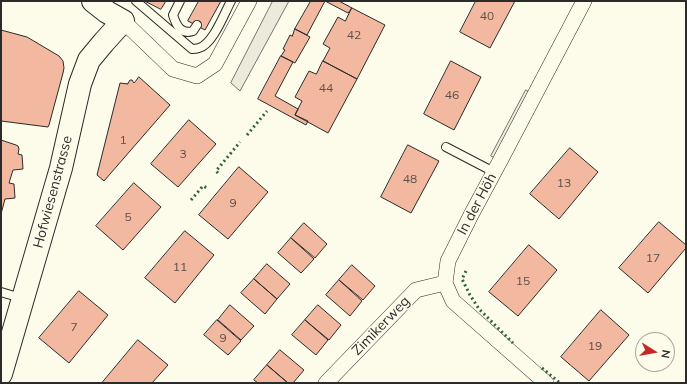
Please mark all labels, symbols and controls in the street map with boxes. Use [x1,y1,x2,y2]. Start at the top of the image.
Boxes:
house number: 40 [480,9,494,23]
house number: 42 [347,28,361,42]
house number: 44 [319,81,333,95]
house number: 46 [445,88,459,102]
house number: 1 [119,133,127,147]
street label: Hofwiesenstrasse [30,134,76,250]
house number: 3 [179,147,187,161]
street label: In der Höh [454,170,500,238]
house number: 48 [403,172,417,186]
house number: 13 [557,176,571,190]
house number: 9 [229,196,237,210]
house number: 5 [124,210,132,224]
house number: 17 [646,251,660,265]
house number: 11 [173,260,187,274]
house number: 15 [516,274,530,288]
street label: Zimikerweg [349,293,413,359]
house number: 7 [70,320,78,334]
house number: 9 [219,331,227,345]
north arrow [635,332,675,372]
house number: 19 [588,339,602,353]
text: N [658,349,673,360]

